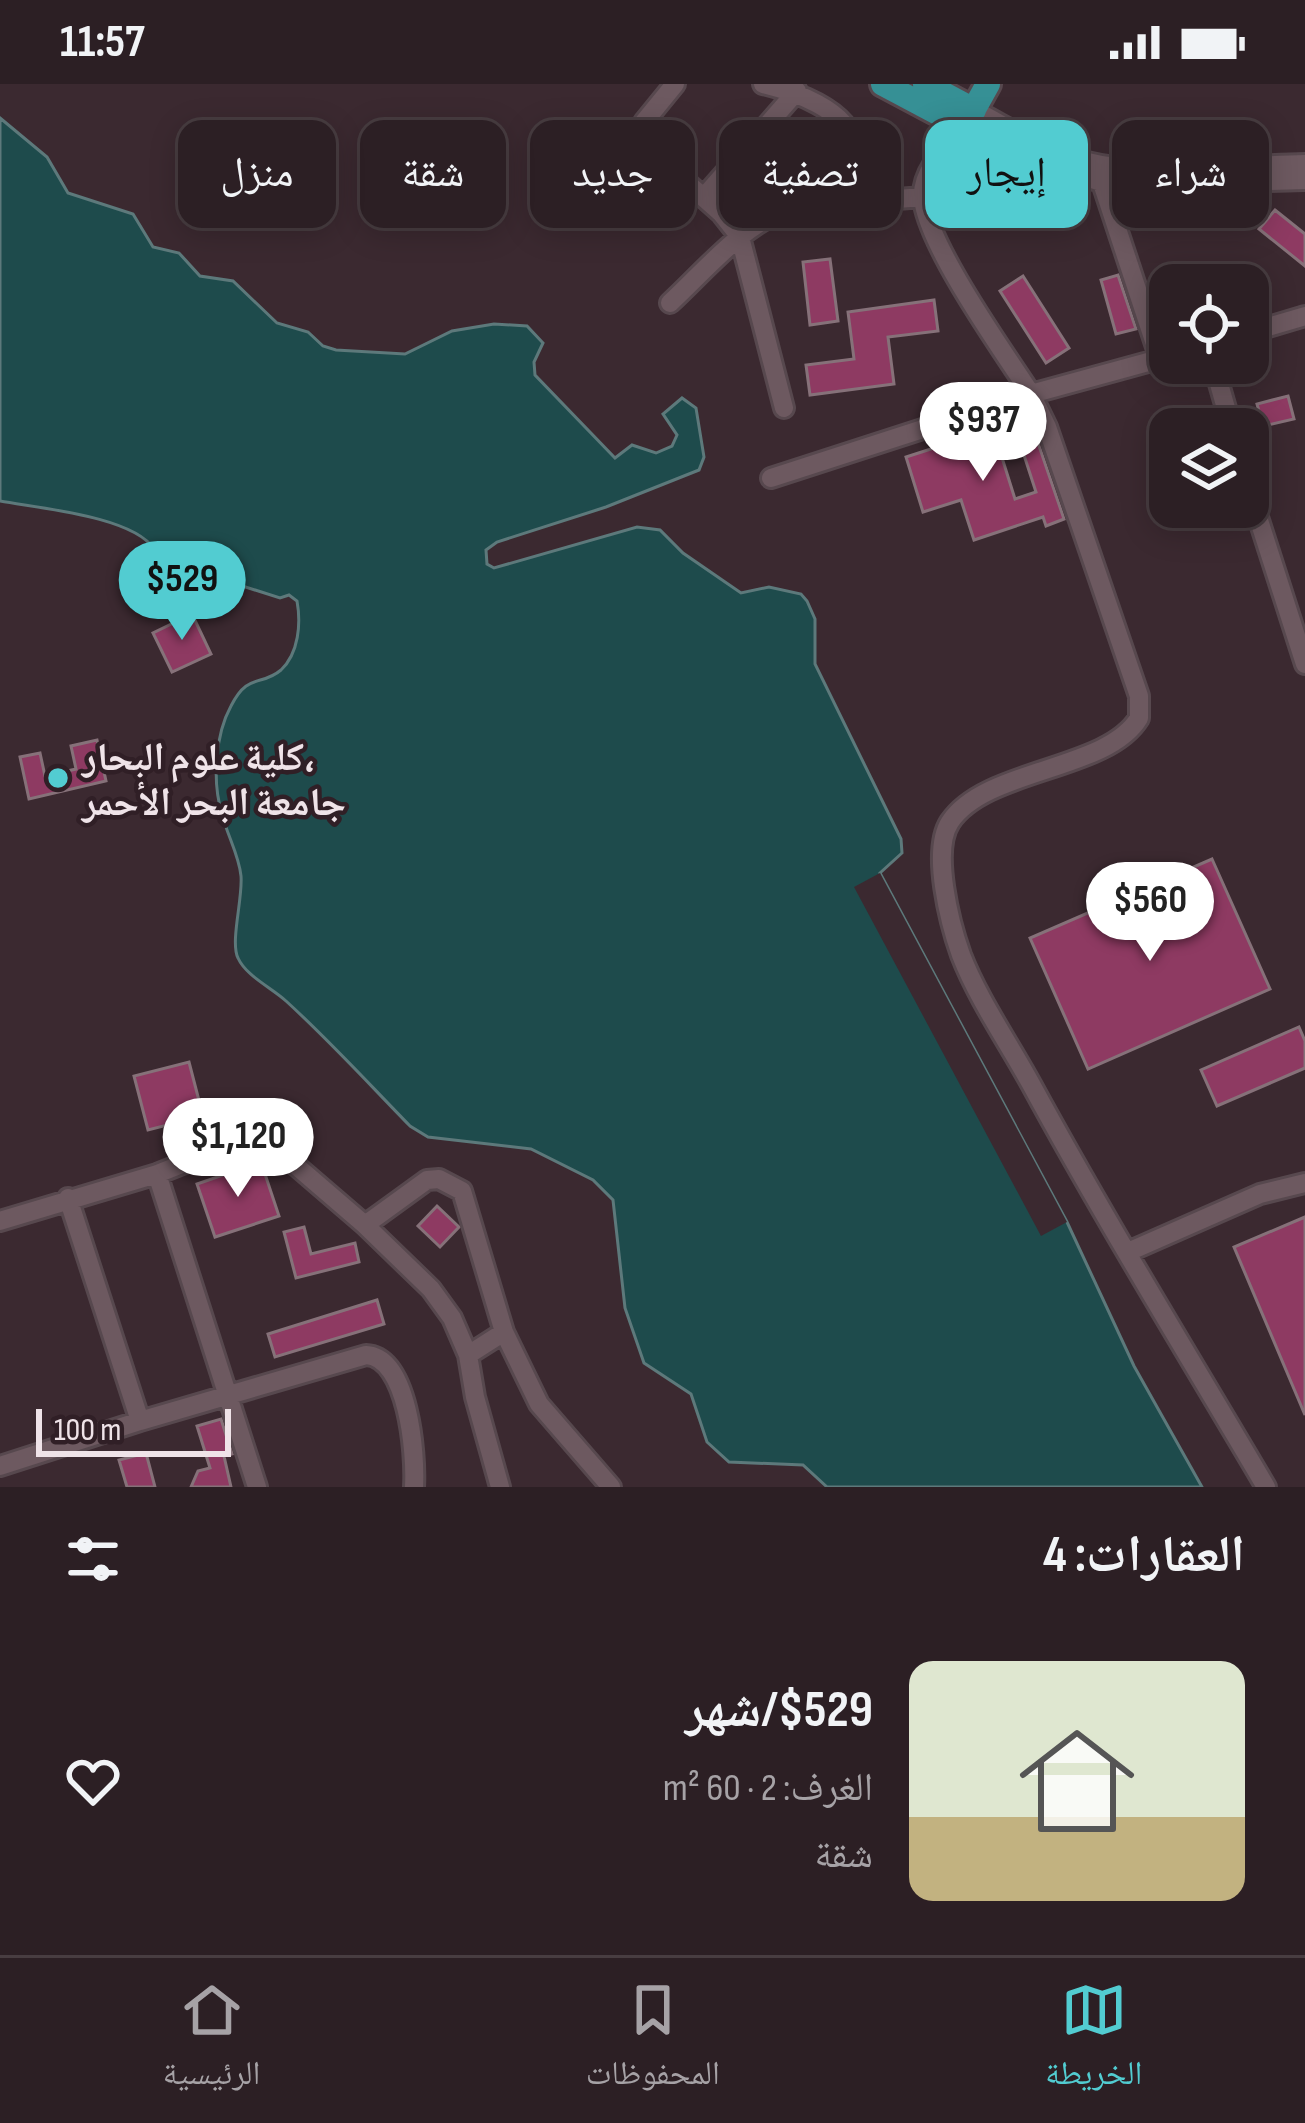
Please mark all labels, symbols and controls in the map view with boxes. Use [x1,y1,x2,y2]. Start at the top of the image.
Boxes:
text: 11:57 [60,15,145,70]
chip: منزل [178,120,336,228]
chip: شقة [360,120,506,228]
chip: جديد [530,120,695,228]
chip: تصفية [719,120,901,228]
chip: إيجار [925,120,1088,228]
chip: شراء [1112,120,1269,228]
map controls [1149,264,1269,528]
button: locate [1149,264,1269,384]
pin: $937 [912,382,1054,484]
text: $937 [947,397,1019,444]
button: layers [1149,408,1269,528]
pin: $529 [111,541,253,643]
text: $529 [146,556,218,603]
place label: كلية علوم البحار، جامعة البحر الأحمر [80,735,346,827]
marker: كلية علوم البحار، جامعة البحر الأحمر [45,765,71,791]
pin: $560 [1079,862,1221,964]
text: $560 [1113,877,1187,924]
pin: $1,120 [140,1098,336,1200]
text: $1,120 [190,1113,286,1160]
scale bar [36,1403,231,1456]
text: 100 m [54,1410,121,1450]
text: العقارات: 4 [1043,1525,1245,1586]
icon: filters [60,1526,126,1592]
text: $529/شهر [685,1680,873,1741]
icon: home [1005,1709,1149,1853]
icon: heart [60,1748,126,1814]
text: الغرف: 2 · 60 m² [663,1765,873,1812]
text: شقة [815,1832,873,1879]
tab: الرئيسية [163,1977,260,2105]
tab: المحفوظات [586,1977,720,2105]
tab: الخريطة [1045,1977,1142,2105]

